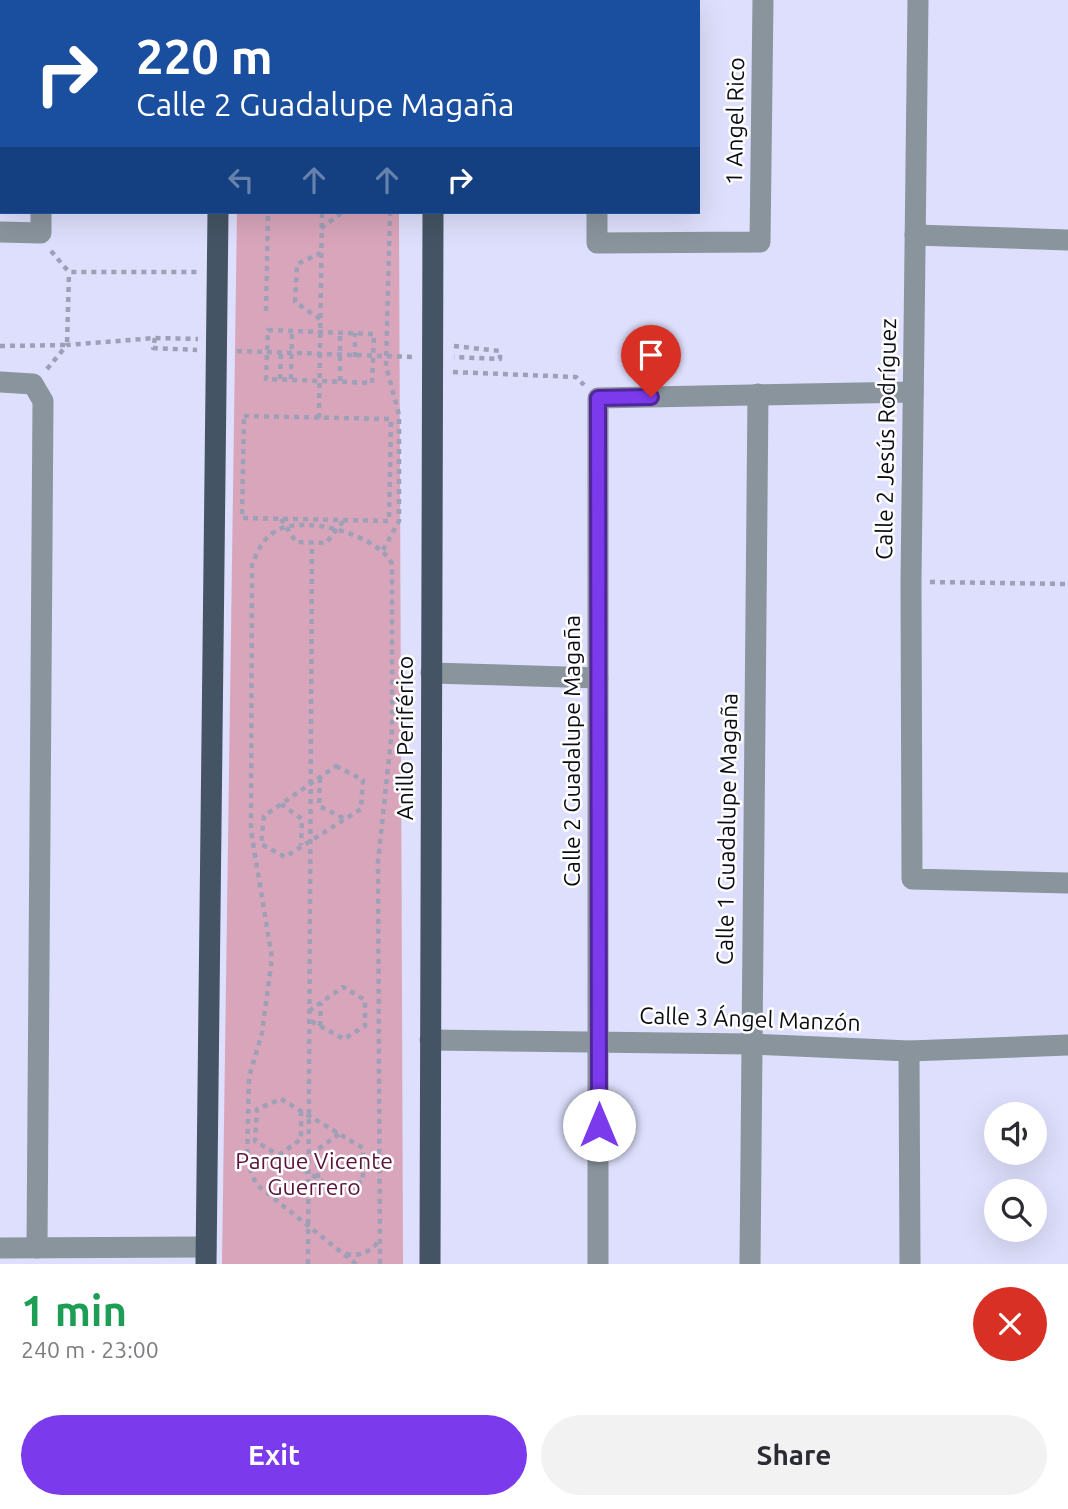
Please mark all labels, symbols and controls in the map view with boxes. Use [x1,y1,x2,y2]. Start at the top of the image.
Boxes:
icon: right [21,28,112,119]
text: 220 m [136,28,273,83]
street label: 1 Angel Rico [721,57,748,185]
text: Calle 2 Guadalupe Magaña [136,86,515,122]
icon: left [222,161,260,199]
icon: ahead [295,161,333,199]
icon: ahead [368,161,406,199]
icon: right [441,161,479,199]
street label: Calle 2 Jesús Rodríguez [871,318,900,560]
pin [621,325,681,397]
icon: arrive [632,336,670,374]
street label: Calle 2 Guadalupe Magaña [559,615,584,887]
street label: Anillo Periférico [392,656,417,820]
street label: Calle 1 Guadalupe Magaña [712,693,741,965]
street label: Calle 3 Ángel Manzón [639,1001,861,1035]
position arrow [562,1088,636,1162]
map controls [984,1102,1047,1242]
button: sound [984,1102,1047,1165]
park label: Parque Vicente Guerrero [235,1148,393,1199]
button: search [984,1179,1047,1242]
text: 1 min [21,1287,127,1334]
button: close [973,1287,1047,1361]
text: 240 m · 23:00 [21,1337,159,1362]
button: Exit [21,1415,527,1495]
button: Share [541,1415,1047,1495]

